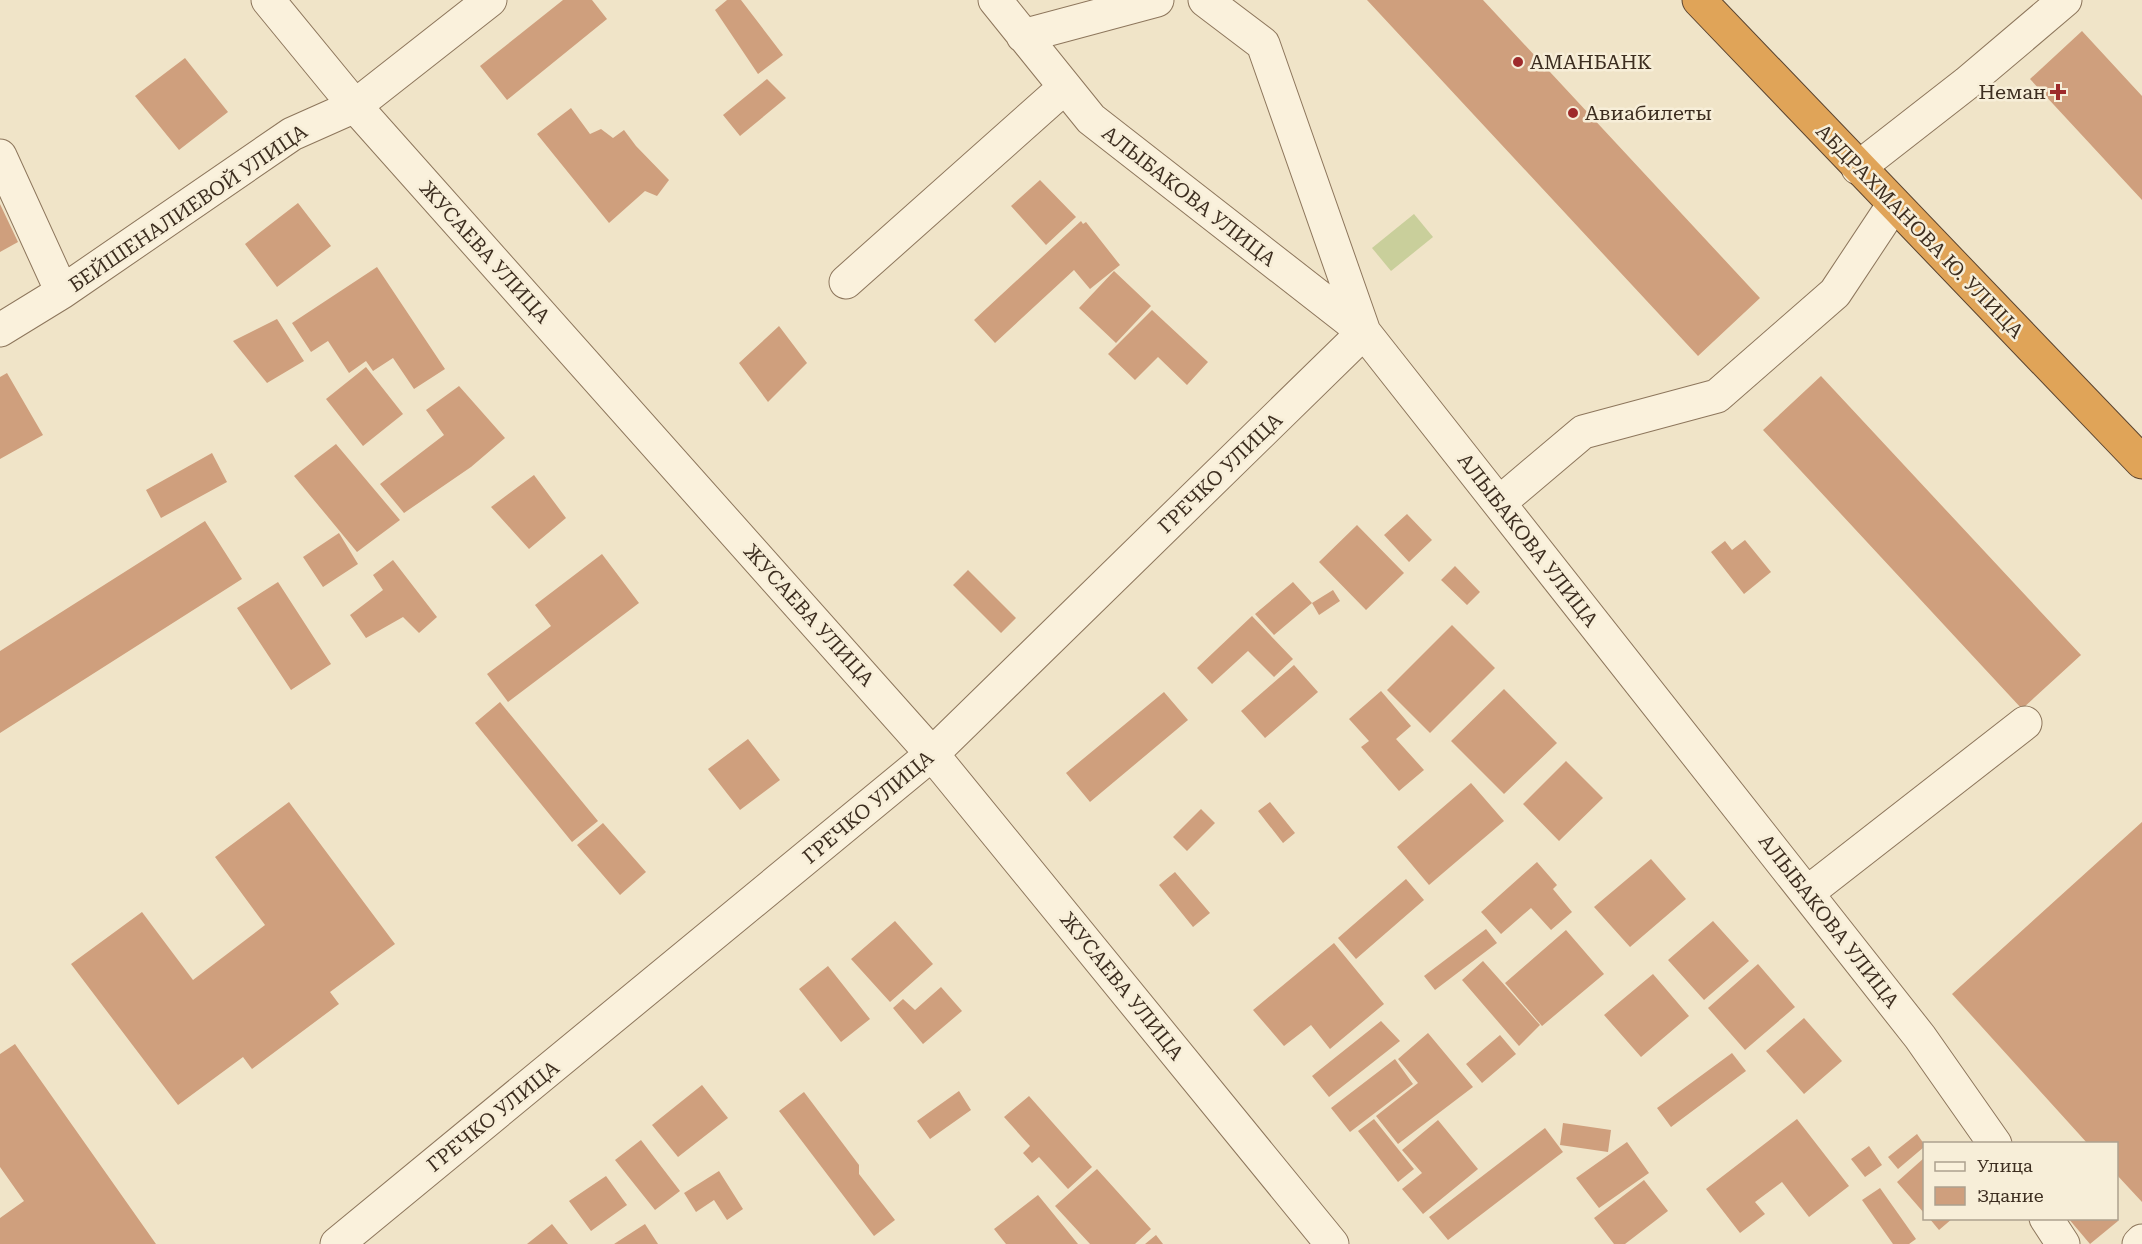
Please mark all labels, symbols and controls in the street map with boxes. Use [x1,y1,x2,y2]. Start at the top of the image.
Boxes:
place label: АМАНБАНК [1530,50,1652,74]
marker: АМАНБАНК [1511,55,1525,69]
place label: Неман [1978,80,2046,104]
marker: Неман [2051,85,2065,99]
place label: Авиабилеты [1585,101,1712,125]
marker: Авиабилеты [1566,106,1580,120]
street label: БЕЙШЕНАЛИЕВОЙ УЛИЦА [64,119,312,297]
street label: АБДРАХМАНОВА Ю. УЛИЦА [1811,119,2029,343]
street label: АЛЫБАКОВА УЛИЦА [1097,121,1281,271]
street label: ЖУСАЕВА УЛИЦА [415,176,555,328]
street label: ГРЕЧКО УЛИЦА [1153,408,1287,538]
street label: АЛЫБАКОВА УЛИЦА [1453,448,1603,632]
street label: ЖУСАЕВА УЛИЦА [739,539,879,691]
street label: ГРЕЧКО УЛИЦА [798,745,938,869]
street label: АЛЫБАКОВА УЛИЦА [1754,829,1904,1013]
street label: ЖУСАЕВА УЛИЦА [1055,907,1189,1065]
street label: ГРЕЧКО УЛИЦА [422,1055,564,1177]
legend [1923,1142,2118,1220]
text: Улица [1977,1155,2033,1176]
text: Здание [1977,1185,2044,1206]

